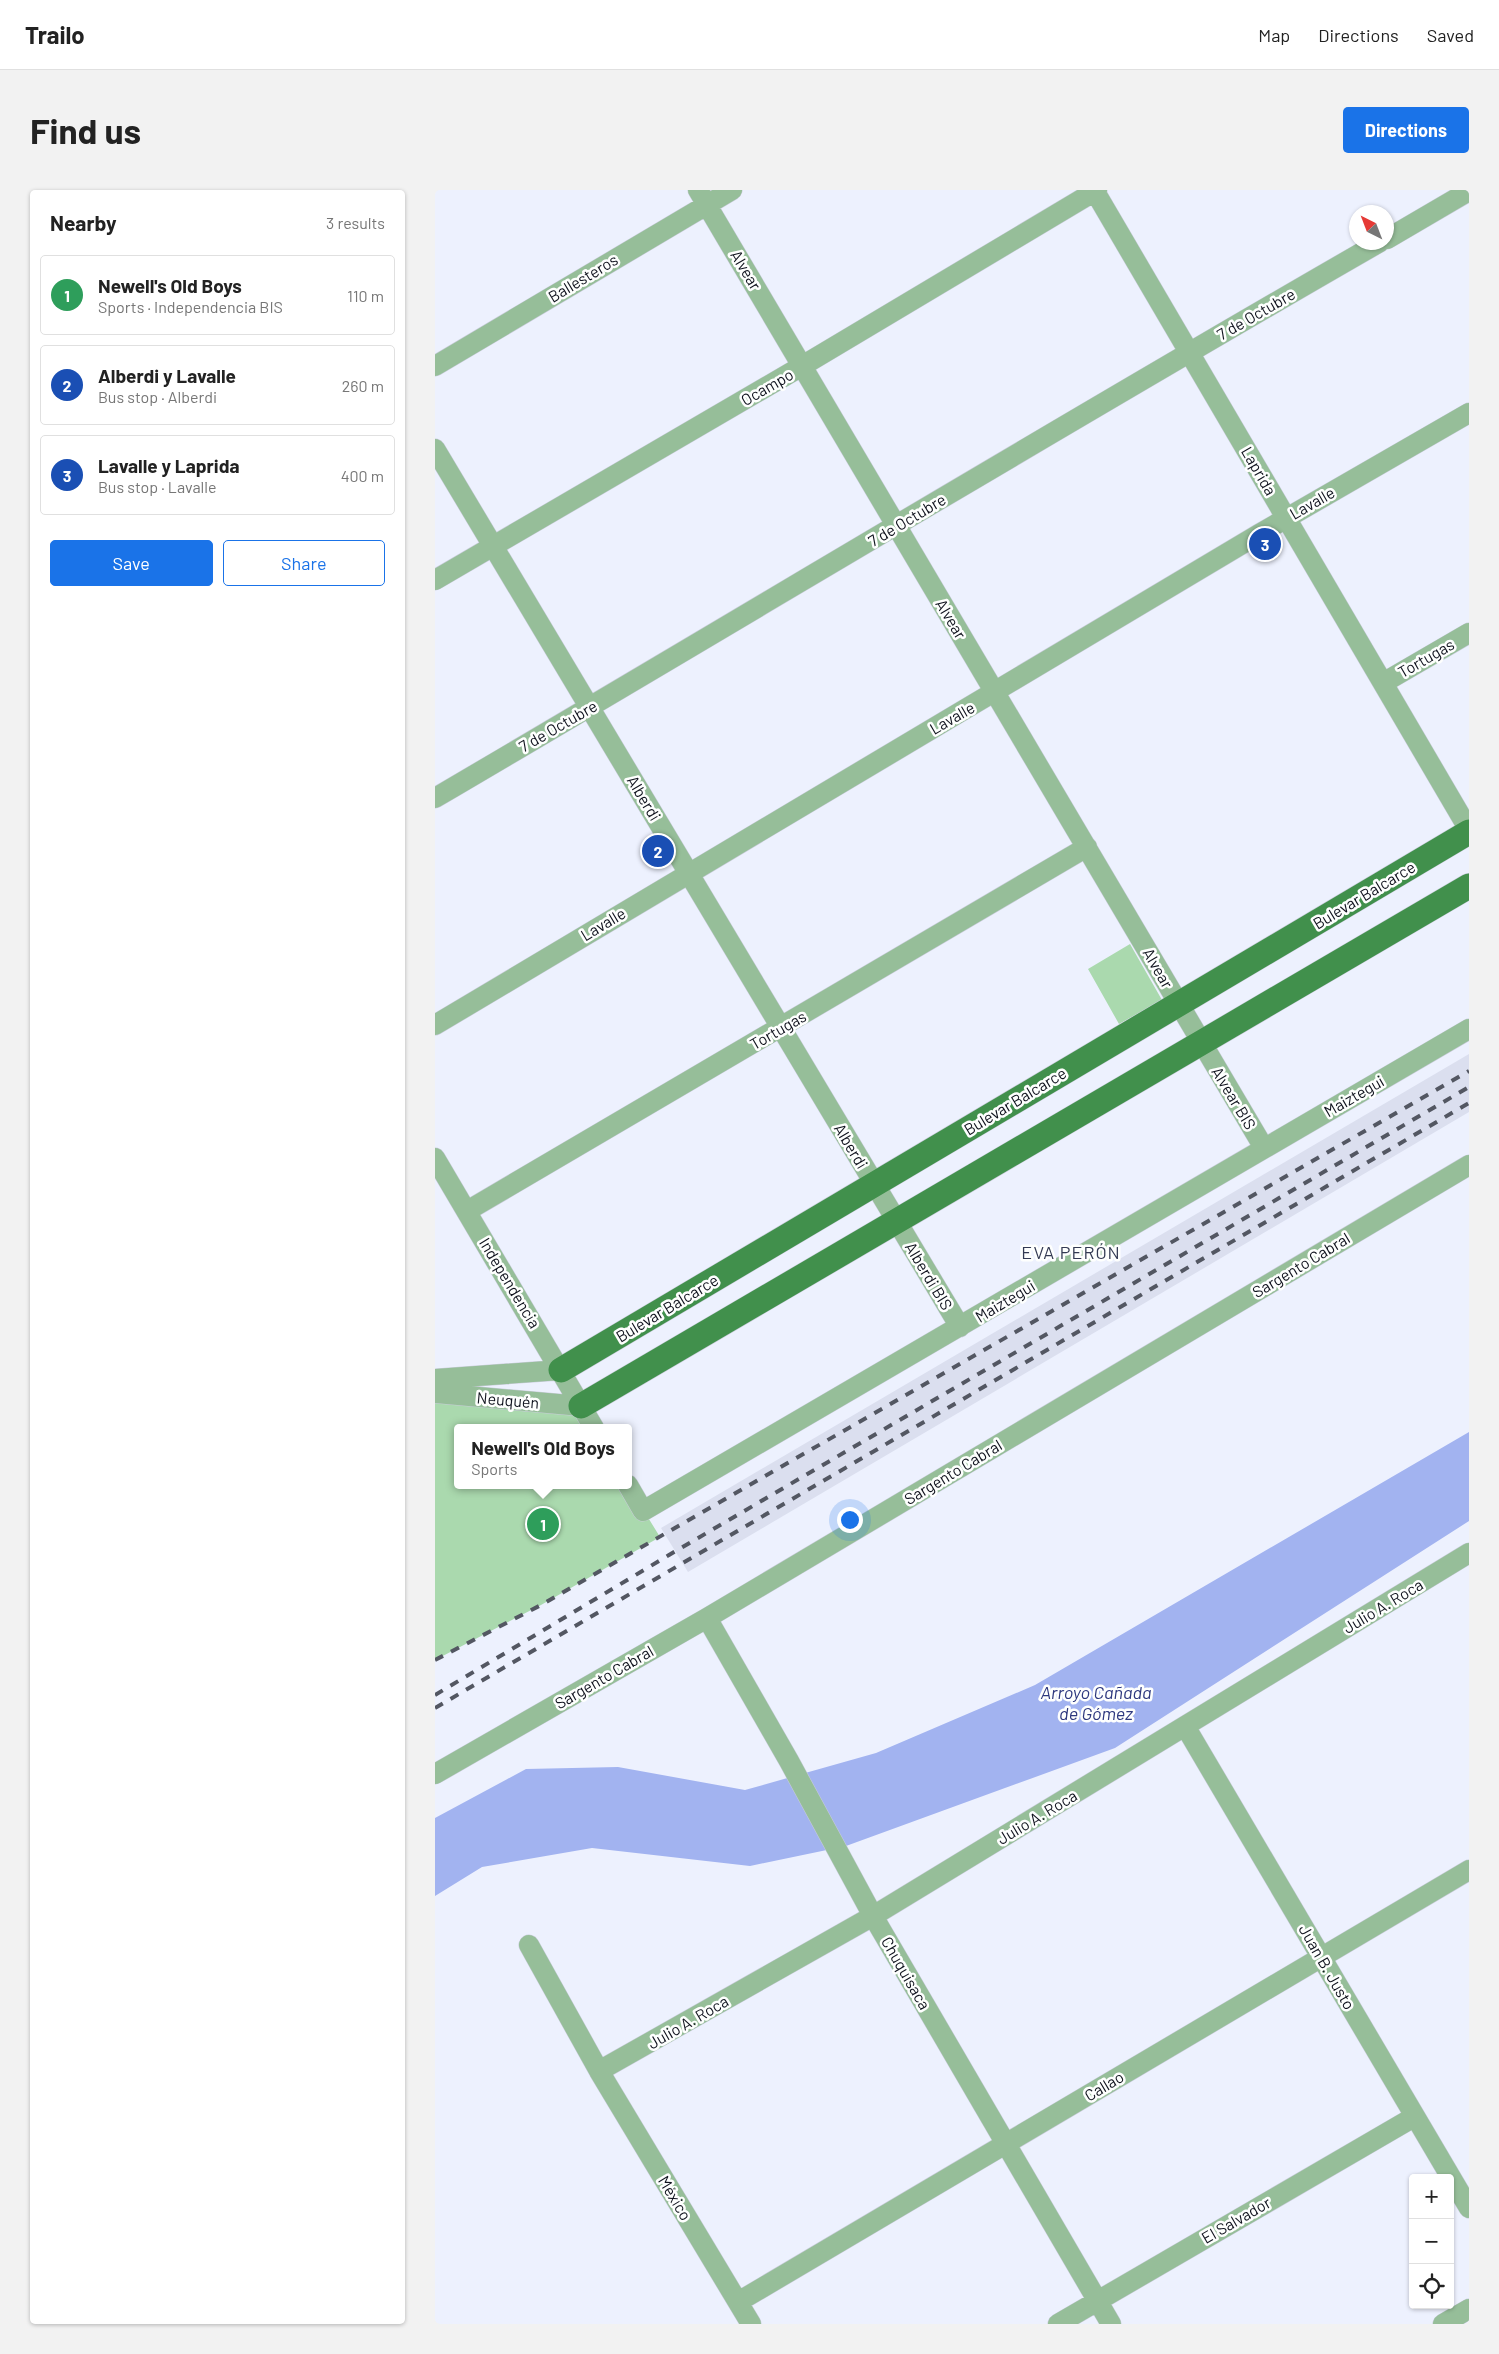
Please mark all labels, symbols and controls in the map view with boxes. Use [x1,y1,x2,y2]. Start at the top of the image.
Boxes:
text: Trailo [25,20,85,49]
text: Map [1258,24,1290,46]
text: Directions [1318,24,1399,46]
text: Saved [1427,24,1474,46]
button: Directions [1343,107,1469,153]
text: Find us [30,109,141,151]
north arrow [1349,205,1394,250]
text: Nearby [50,210,116,235]
text: 3 results [326,213,385,232]
street label: Alvear [727,246,766,293]
street label: Ballesteros [545,249,621,306]
text: Newell's Old Boys [98,274,242,297]
street label: 7 de Octubre [1213,284,1298,344]
text: 1 [64,286,70,305]
text: 110 m [347,286,384,305]
text: Sports · Independencia BIS [98,297,283,316]
text: Alberdi y Lavalle [98,364,236,387]
street label: Ocampo [737,364,796,409]
text: 2 [63,376,71,395]
text: 260 m [342,376,384,395]
text: Bus stop · Alberdi [98,387,217,406]
street label: Laprida [1238,443,1281,498]
text: Lavalle y Laprida [98,454,239,477]
text: 3 [63,466,71,485]
text: 400 m [341,466,384,485]
text: Bus stop · Lavalle [98,477,217,496]
street label: Lavalle [1286,482,1338,523]
street label: 7 de Octubre [865,489,949,550]
pin: 3 [1249,525,1281,563]
button: Save [50,540,213,586]
button: Share [223,540,385,586]
street label: Alvear [932,595,971,642]
street label: Tortugas [1394,634,1457,681]
street label: 7 de Octubre [515,696,600,756]
street label: Lavalle [926,697,978,738]
street label: Alberdi [624,772,665,824]
pin: 2 [642,832,674,870]
street label: Bulevar Balcarce [1309,857,1418,933]
street label: Lavalle [577,903,628,944]
street label: Alvear [1139,944,1178,991]
street label: Tortugas [746,1006,809,1053]
street label: Bulevar Balcarce [960,1063,1069,1139]
street label: Alvear BIS [1208,1063,1261,1133]
street label: Maiztegui [1320,1071,1387,1120]
street label: Alberdi [831,1120,872,1172]
street label: Sargento Cabral [1248,1228,1353,1301]
street label: Independencia [476,1234,545,1331]
street label: Alberdi BIS [902,1238,957,1313]
district label: EVA PERÓN [1021,1241,1121,1263]
street label: Bulevar Balcarce [612,1270,721,1346]
street label: Maiztegui [971,1275,1038,1326]
street label: Neuquén [476,1387,540,1412]
popup [454,1424,632,1489]
street label: Sargento Cabral [900,1435,1005,1508]
text: Newell's Old Boys [471,1436,615,1459]
text: Sports [471,1459,518,1478]
pin: 1 [527,1505,559,1543]
your location [837,1507,863,1533]
street label: Julio A. Roca [1339,1574,1426,1637]
street label: Sargento Cabral [551,1641,656,1712]
water label: Arroyo Cañada de Gómez [1040,1681,1152,1724]
street label: Julio A. Roca [993,1785,1080,1848]
street label: Juan B. Justo [1295,1921,1359,2013]
street label: Chuquisaca [878,1933,935,2012]
street label: Julio A. Roca [644,1991,731,2052]
street label: Callao [1081,2067,1127,2105]
street label: México [655,2172,696,2223]
map controls [1409,2174,1454,2309]
button: + [1409,2174,1454,2219]
street label: El Salvador [1198,2192,1274,2247]
button: − [1409,2219,1454,2264]
button: locate [1409,2264,1454,2309]

